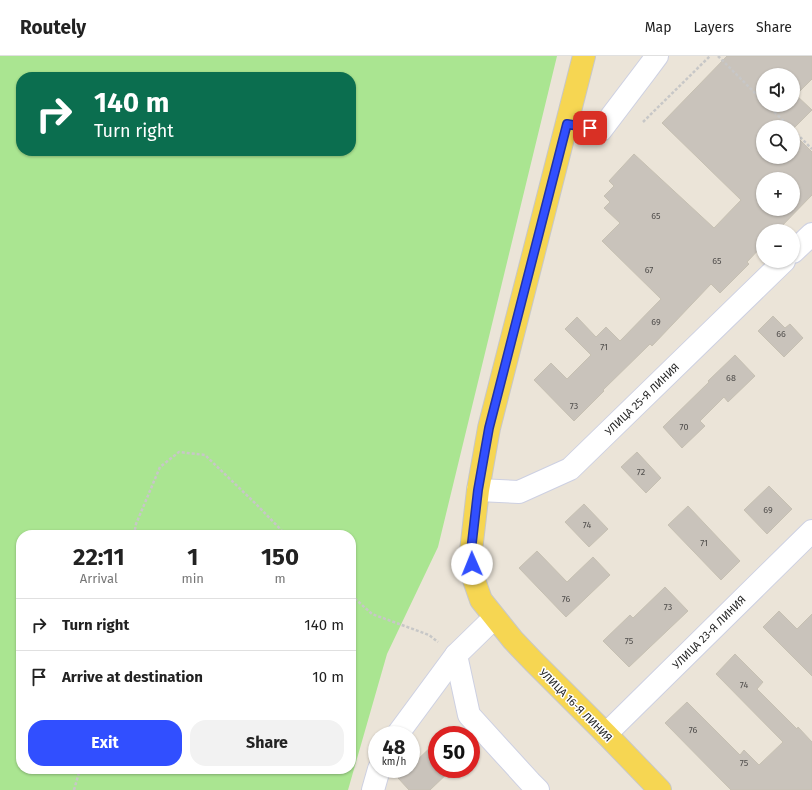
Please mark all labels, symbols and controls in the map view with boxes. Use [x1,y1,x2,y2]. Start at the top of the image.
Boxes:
text: Routely [20,16,86,39]
text: Map [645,19,671,36]
text: Layers [693,19,734,36]
text: Share [756,19,792,36]
map controls [756,68,800,268]
button: sound [756,68,800,112]
text: 140 m [94,86,170,119]
icon: right [28,88,80,140]
pin [573,111,607,145]
icon: arrive [579,117,601,139]
text: Turn right [94,120,174,142]
button: search [756,120,800,164]
button: + [756,172,800,216]
house number: 65 [651,211,661,221]
button: − [756,224,800,268]
house number: 65 [712,256,722,266]
house number: 67 [645,265,653,275]
house number: 69 [651,317,661,327]
house number: 66 [776,329,786,339]
house number: 71 [600,342,608,352]
street label: УЛИЦА 25-Я ЛИНИЯ [603,361,682,438]
house number: 68 [726,373,736,383]
house number: 73 [570,401,578,411]
house number: 70 [680,422,688,432]
house number: 72 [637,467,645,477]
house number: 69 [763,505,773,515]
house number: 74 [583,520,591,530]
house number: 71 [700,538,708,548]
text: 22:11 [73,543,125,571]
text: 1 [187,543,198,571]
text: 150 [261,543,299,571]
position arrow [451,543,493,585]
text: Arrival [80,571,118,586]
text: min [182,571,204,586]
text: m [274,571,286,586]
street label: УЛИЦА 23-Я ЛИНИЯ [670,593,749,672]
house number: 76 [562,594,570,604]
house number: 73 [664,602,672,612]
icon: right [28,614,50,636]
text: Turn right [62,616,129,634]
text: 140 m [304,616,344,634]
house number: 75 [625,636,634,646]
icon: arrive [28,666,50,688]
street label: УЛИЦА 16-Я ЛИНИЯ [536,666,615,745]
text: Arrive at destination [62,668,203,686]
text: 10 m [312,668,344,686]
house number: 74 [740,680,748,690]
button: Exit [28,720,182,766]
button: Share [190,720,344,766]
house number: 76 [689,725,697,735]
speed limit sign: 50 [428,726,480,778]
text: 48 [383,735,405,759]
text: km/h [382,756,406,768]
house number: 75 [740,758,749,768]

